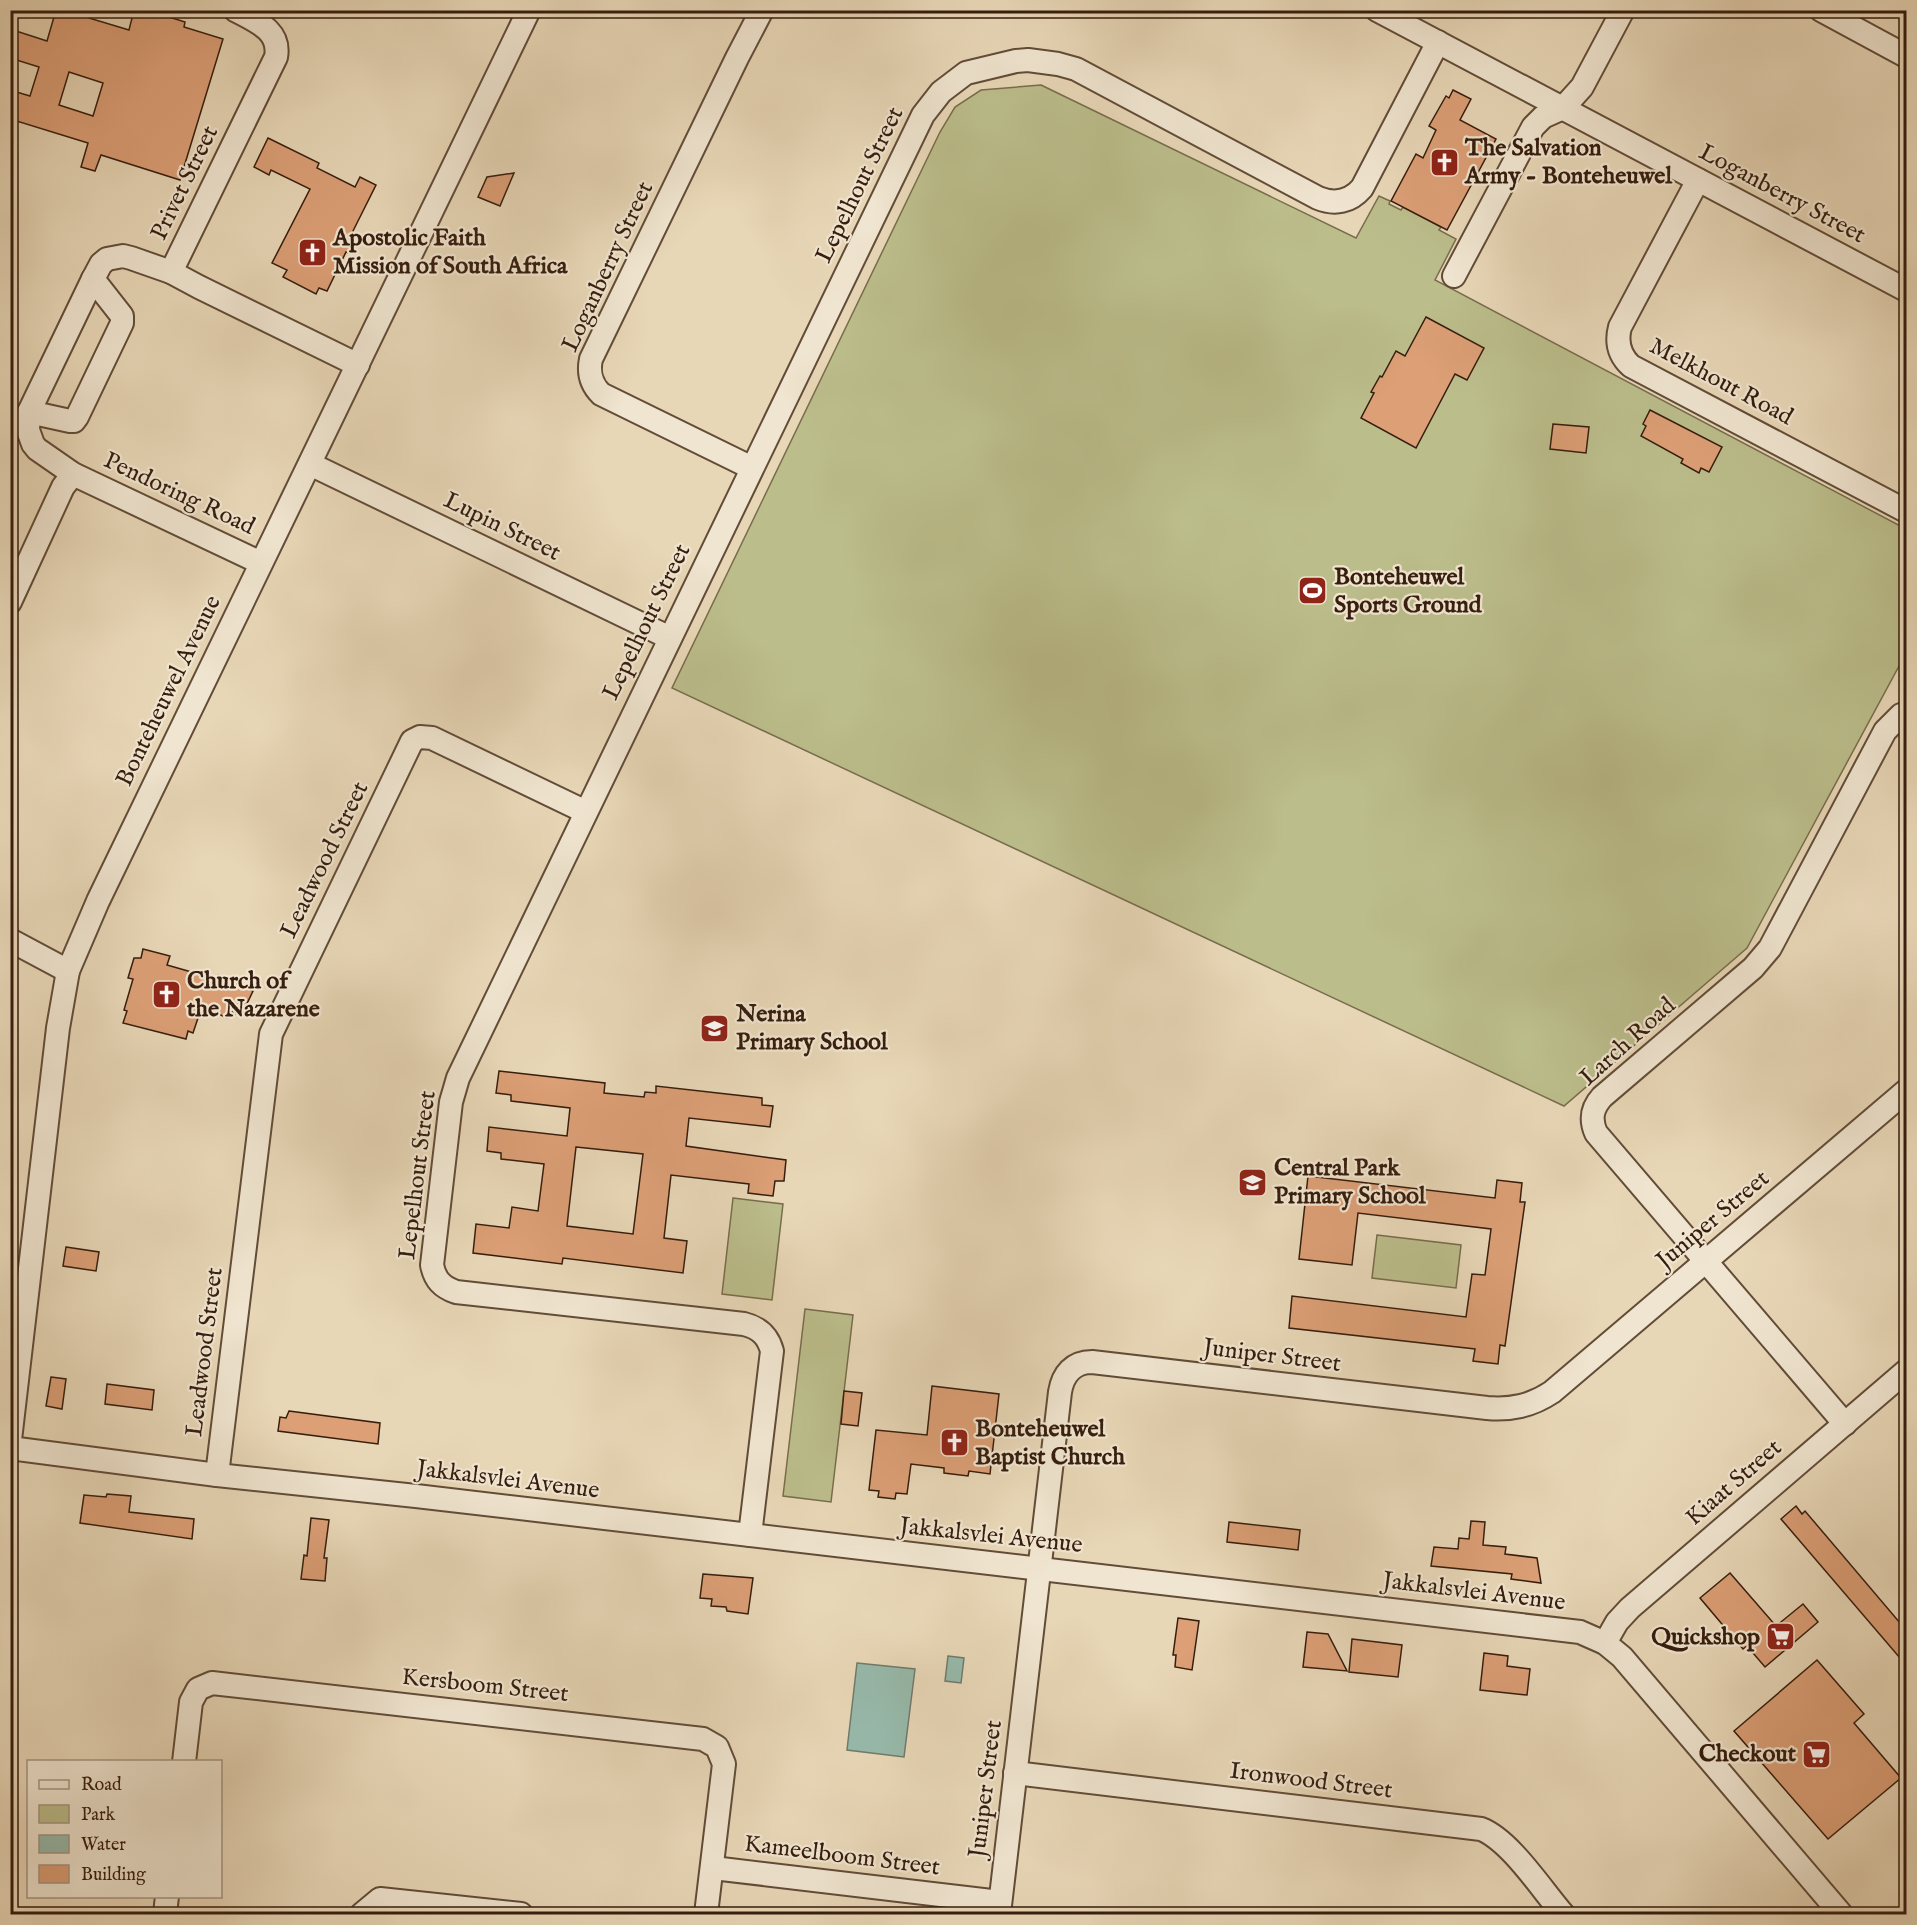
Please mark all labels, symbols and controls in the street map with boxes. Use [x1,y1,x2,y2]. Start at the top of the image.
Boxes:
street label: Lepelhout Street [809,102,911,268]
street label: Privet Street [144,121,226,245]
place label: The Salvation Army - Bonteheuwel [1464,133,1672,192]
street label: Loganberry Street [1693,137,1871,251]
church icon: The Salvation Army - Bonteheuwel [1428,146,1460,178]
street label: Loganberry Street [555,177,661,357]
place label: Apostolic Faith Mission of South Africa [332,223,568,282]
church icon: Apostolic Faith Mission of South Africa [296,236,328,268]
street label: Melkhout Road [1644,331,1798,433]
street label: Pendoring Road [98,445,260,543]
street label: Lupin Street [438,485,566,569]
street label: Lepelhout Street [596,539,698,705]
place label: Bonteheuwel Sports Ground [1334,562,1483,621]
sports icon: Bonteheuwel Sports Ground [1297,575,1329,607]
street label: Bonteheuwel Avenue [109,590,229,792]
street label: Leadwood Street [274,777,376,943]
place label: Church of the Nazarene [187,966,320,1025]
church icon: Church of the Nazarene [150,979,182,1011]
street label: Larch Road [1573,991,1683,1093]
place label: Nerina Primary School [735,999,888,1058]
school or university icon: Nerina Primary School [699,1012,731,1044]
street label: Lepelhout Street [392,1089,444,1261]
place label: Central Park Primary School [1274,1153,1426,1212]
street label: Juniper Street [1648,1164,1776,1278]
school or university icon: Central Park Primary School [1237,1166,1269,1198]
street label: Leadwood Street [179,1266,231,1438]
street label: Juniper Street [1198,1332,1343,1380]
place label: Bonteheuwel Baptist Church [975,1414,1125,1473]
church icon: Bonteheuwel Baptist Church [938,1427,970,1459]
street label: Kiaat Street [1679,1433,1789,1533]
street label: Jakkalsvlei Avenue [412,1453,601,1507]
street label: Jakkalsvlei Avenue [895,1511,1084,1561]
street label: Jakkalsvlei Avenue [1378,1565,1567,1619]
supermarket icon: Quickshop [1765,1621,1797,1653]
place label: Quickshop [1651,1622,1760,1653]
street label: Kersboom Street [400,1662,570,1710]
street label: Juniper Street [962,1718,1010,1863]
supermarket icon: Checkout [1801,1738,1833,1770]
place label: Checkout [1699,1739,1797,1770]
street label: Ironwood Street [1228,1756,1394,1806]
legend [27,1760,222,1898]
text: Road [81,1774,122,1797]
text: Park [81,1804,116,1827]
street label: Kameelboom Street [742,1829,942,1883]
text: Water [81,1834,126,1857]
text: Building [81,1864,146,1887]

